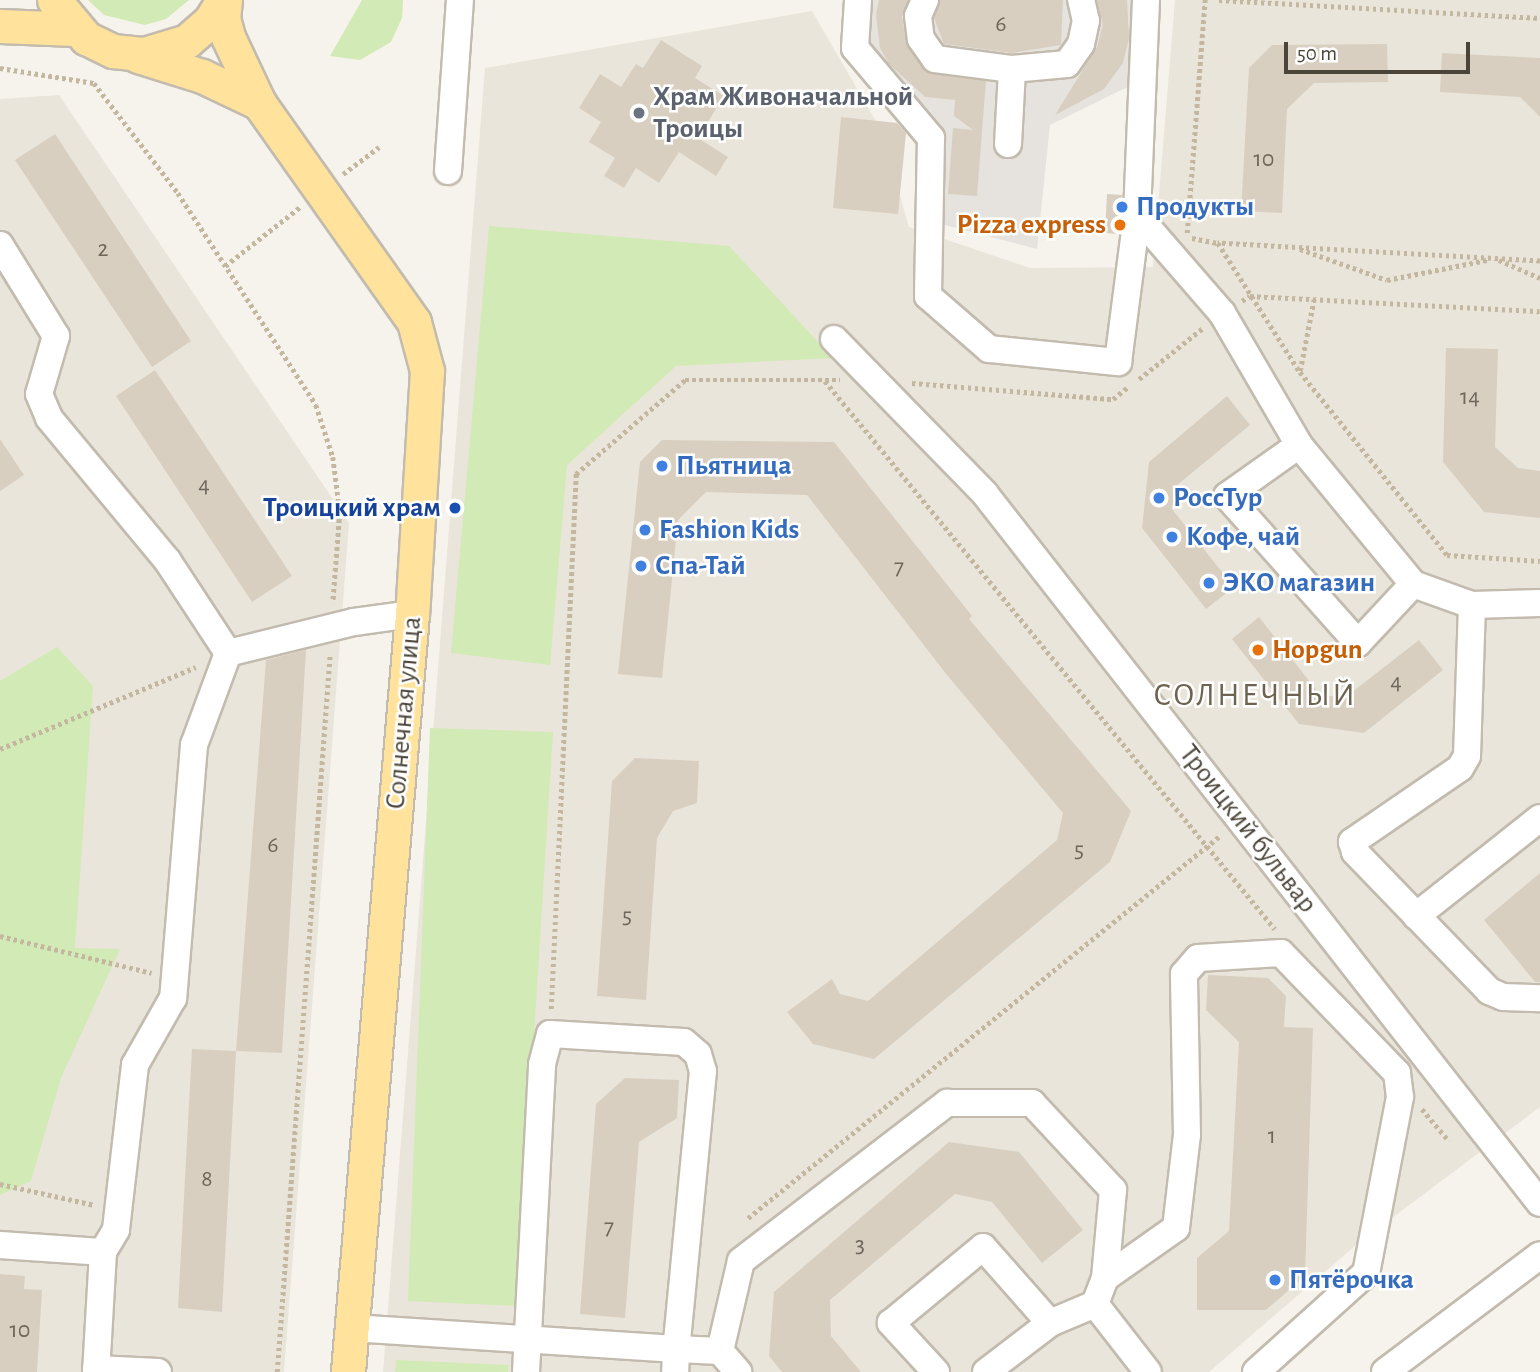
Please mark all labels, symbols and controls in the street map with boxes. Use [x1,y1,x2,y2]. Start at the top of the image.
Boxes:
house number: 6 [995,11,1007,39]
scale bar [1288,28,1474,72]
text: 50 m [1297,43,1337,64]
place label: Храм Живоначальной Троицы [653,80,913,146]
marker: Храм Живоначальной Троицы [631,105,647,121]
house number: 10 [1254,146,1274,174]
place label: Продукты [1136,190,1254,224]
marker: Продукты [1114,199,1130,215]
place label: Pizza express [957,208,1106,242]
marker: Pizza express [1112,217,1128,233]
house number: 2 [98,236,108,264]
house number: 14 [1460,384,1480,412]
place label: Пьятница [676,449,791,483]
marker: Пьятница [654,458,670,474]
house number: 4 [198,472,210,500]
place label: РоссТур [1173,481,1262,515]
marker: РоссТур [1151,490,1167,506]
place label: Троицкий храм [263,491,441,525]
marker: Троицкий храм [447,500,463,516]
place label: Fashion Kids [659,513,799,547]
place label: Кофе, чай [1186,520,1300,554]
marker: Fashion Kids [637,522,653,538]
marker: Кофе, чай [1164,529,1180,545]
place label: Спа-Тай [655,549,746,583]
house number: 7 [894,554,904,582]
marker: Спа-Тай [633,558,649,574]
place label: ЭКО магазин [1223,566,1375,600]
marker: ЭКО магазин [1201,575,1217,591]
street label: Солнечная улица [379,615,429,811]
place label: Hopgun [1272,633,1363,667]
marker: Hopgun [1250,642,1266,658]
house number: 4 [1390,669,1402,697]
district label: СОЛНЕЧНЫЙ [1154,676,1356,714]
street label: Троицкий бульвар [1172,738,1324,920]
house number: 6 [267,832,279,860]
house number: 5 [1074,837,1084,865]
house number: 5 [622,903,632,931]
house number: 1 [1268,1123,1276,1151]
house number: 8 [201,1166,213,1194]
house number: 7 [604,1214,614,1242]
house number: 3 [855,1232,865,1260]
place label: Пятёрочка [1289,1263,1414,1297]
marker: Пятёрочка [1267,1272,1283,1288]
house number: 10 [10,1317,30,1345]

